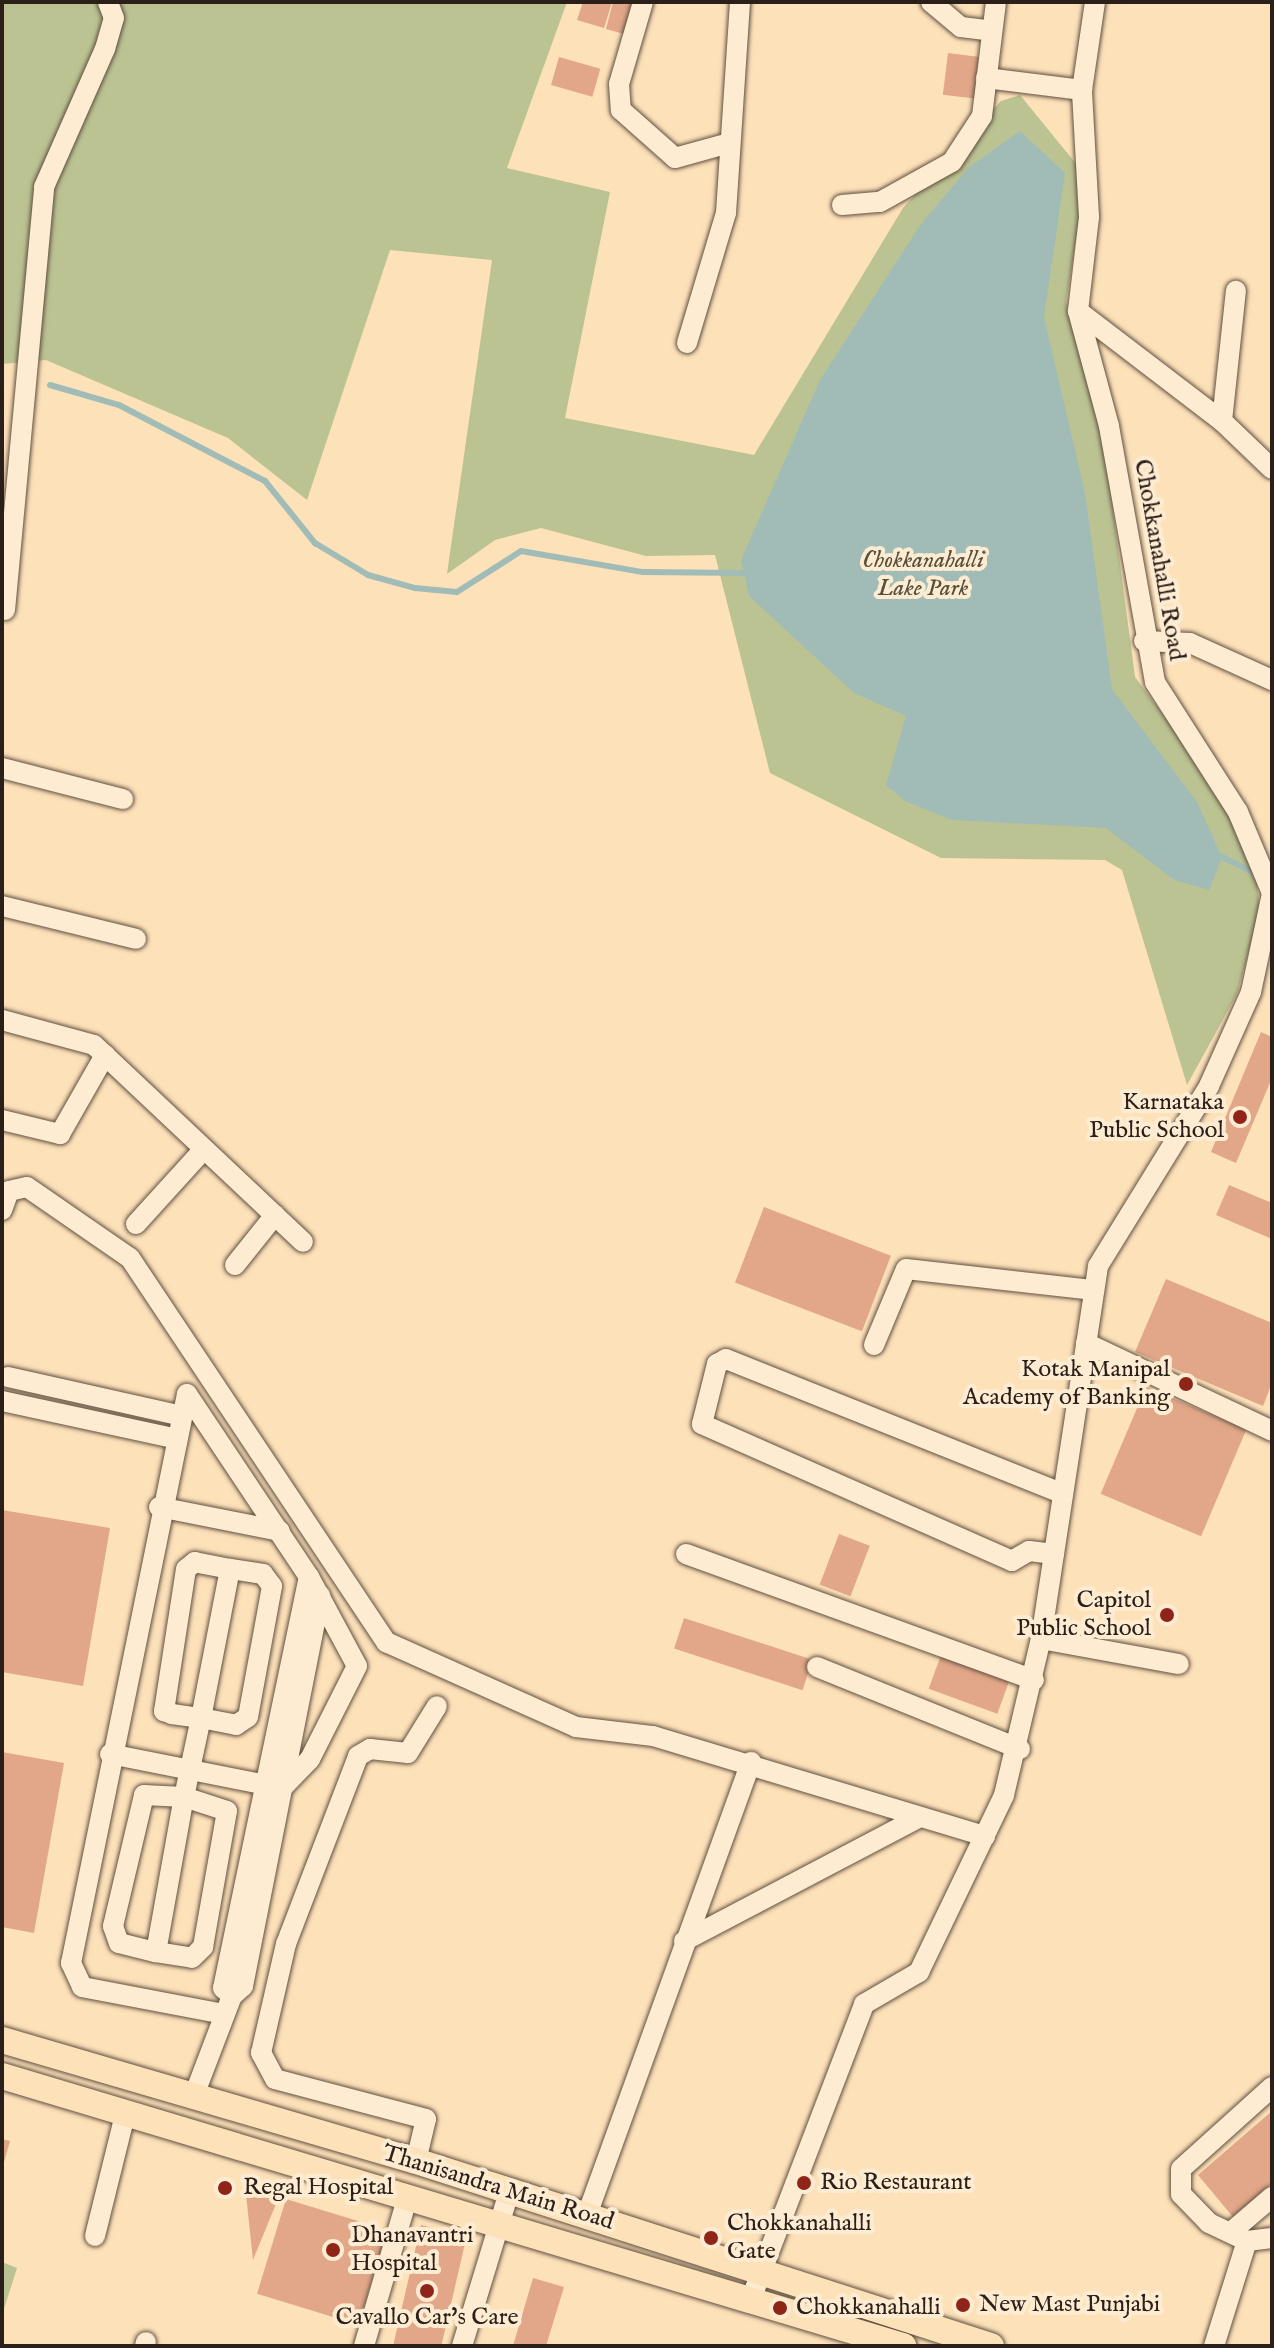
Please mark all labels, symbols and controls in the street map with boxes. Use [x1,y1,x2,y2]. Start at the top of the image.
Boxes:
street label: Chokkanahalli Road [1127,457,1191,663]
park label: Chokkanahalli Lake Park [862,547,984,603]
place label: Karnataka Public School [1089,1089,1224,1145]
marker: Karnataka Public School [1231,1108,1249,1126]
place label: Kotak Manipal Academy of Banking [963,1356,1170,1412]
marker: Kotak Manipal Academy of Banking [1177,1375,1195,1393]
place label: Capitol Public School [1016,1587,1151,1643]
marker: Capitol Public School [1158,1606,1176,1624]
street label: Thanisandra Main Road [379,2139,617,2237]
place label: Rio Restaurant [820,2169,971,2197]
place label: Regal Hospital [243,2174,393,2202]
marker: Rio Restaurant [795,2174,813,2192]
marker: Regal Hospital [214,2177,236,2199]
place label: Chokkanahalli Gate [727,2210,872,2266]
place label: Dhanavantri Hospital [351,2222,473,2278]
marker: Chokkanahalli Gate [702,2229,720,2247]
marker: Dhanavantri Hospital [322,2239,344,2261]
marker: Cavallo Car's Care [418,2282,436,2300]
place label: New Mast Punjabi [979,2291,1160,2319]
place label: Chokkanahalli [796,2294,941,2322]
marker: New Mast Punjabi [954,2296,972,2314]
marker: Chokkanahalli [771,2299,789,2317]
place label: Cavallo Car's Care [335,2304,519,2332]

